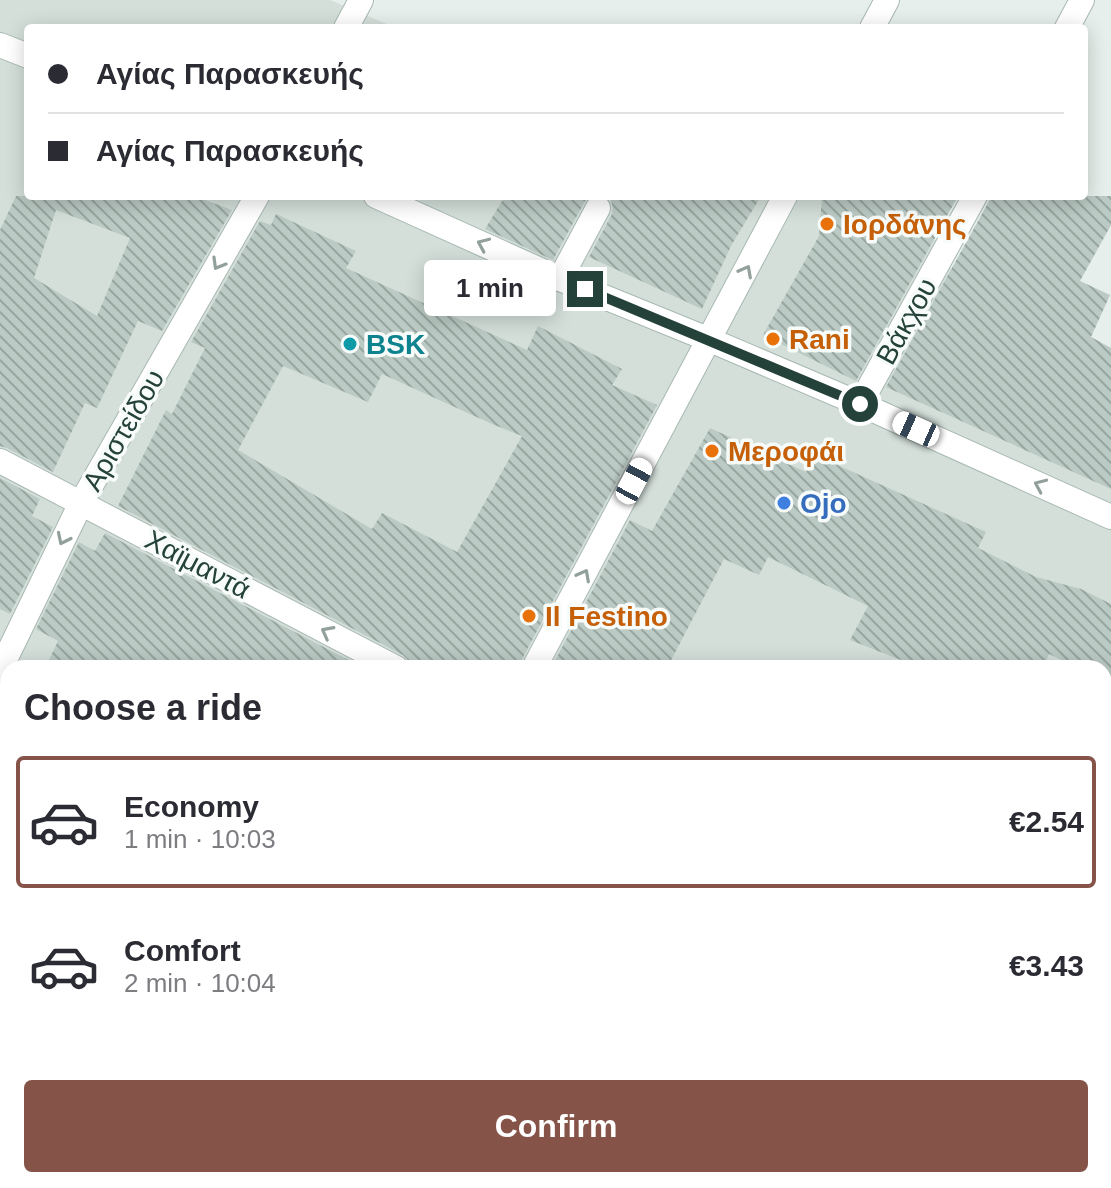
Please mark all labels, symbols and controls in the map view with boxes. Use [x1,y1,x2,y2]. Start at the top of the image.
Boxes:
text: Αγίας Παρασκευής [96,57,364,90]
text: Αγίας Παρασκευής [96,134,364,167]
place label: Ιορδάνης [843,209,967,240]
marker: Ιορδάνης [818,215,836,233]
one-way arrow [477,238,491,254]
one-way arrow [212,255,228,269]
callout: 1 min [425,261,557,317]
one-way arrow [736,264,751,279]
route end [567,271,603,307]
text: 1 min [456,273,524,303]
street label: Βάκχου [870,273,943,370]
place label: Rani [789,324,850,355]
place label: BSK [366,329,425,360]
marker: Rani [764,330,782,348]
marker: BSK [341,335,359,353]
street label: Αριστείδου [76,364,170,496]
route start [842,386,878,422]
car [889,408,943,450]
place label: Μεροφάι [728,436,844,467]
marker: Μεροφάι [703,442,721,460]
car [612,454,656,508]
one-way arrow [1034,479,1048,495]
place label: Ojo [800,488,847,519]
marker: Ojo [775,494,793,512]
street label: Χαϊμαντά [140,524,255,605]
one-way arrow [57,531,73,545]
one-way arrow [574,568,589,583]
place label: Il Festino [545,601,668,632]
marker: Il Festino [520,607,538,625]
one-way arrow [321,626,336,641]
text: Choose a ride [24,687,262,728]
icon: car [28,786,100,858]
text: Economy [124,790,259,823]
text: €2.54 [1009,805,1084,838]
text: 1 min · 10:03 [124,824,276,854]
icon: car [28,930,100,1002]
text: Comfort [124,934,241,967]
text: €3.43 [1009,949,1084,982]
text: 2 min · 10:04 [124,968,276,998]
button: Confirm [24,1080,1088,1172]

